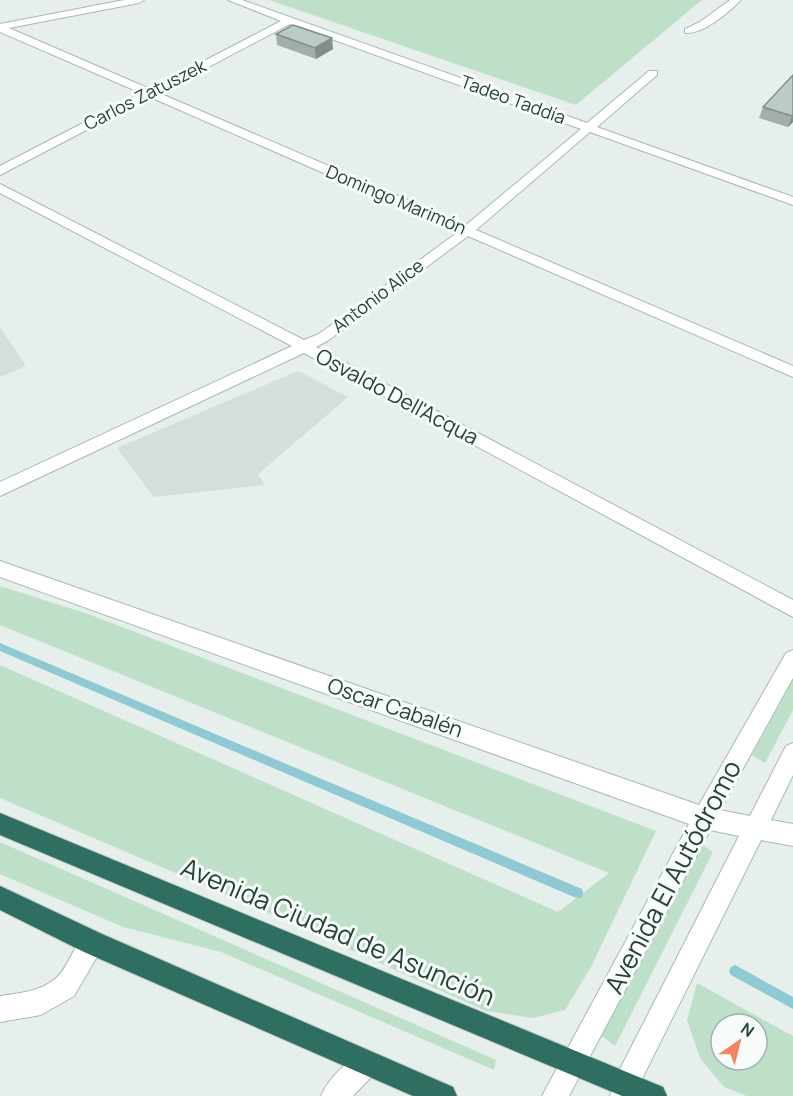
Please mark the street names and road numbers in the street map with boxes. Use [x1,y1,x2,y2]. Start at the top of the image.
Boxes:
street label: Carlos Zatuszek [79,53,211,135]
street label: Tadeo Taddía [458,69,569,129]
street label: Domingo Marimón [323,159,470,239]
street label: Antonio Alice [327,253,428,338]
street label: Osvaldo Dell'Acqua [311,341,484,451]
street label: Oscar Cabalén [324,671,467,743]
street label: Avenida El Autódromo [595,753,749,1000]
street label: Avenida Ciudad de Asunción [176,849,501,1014]

